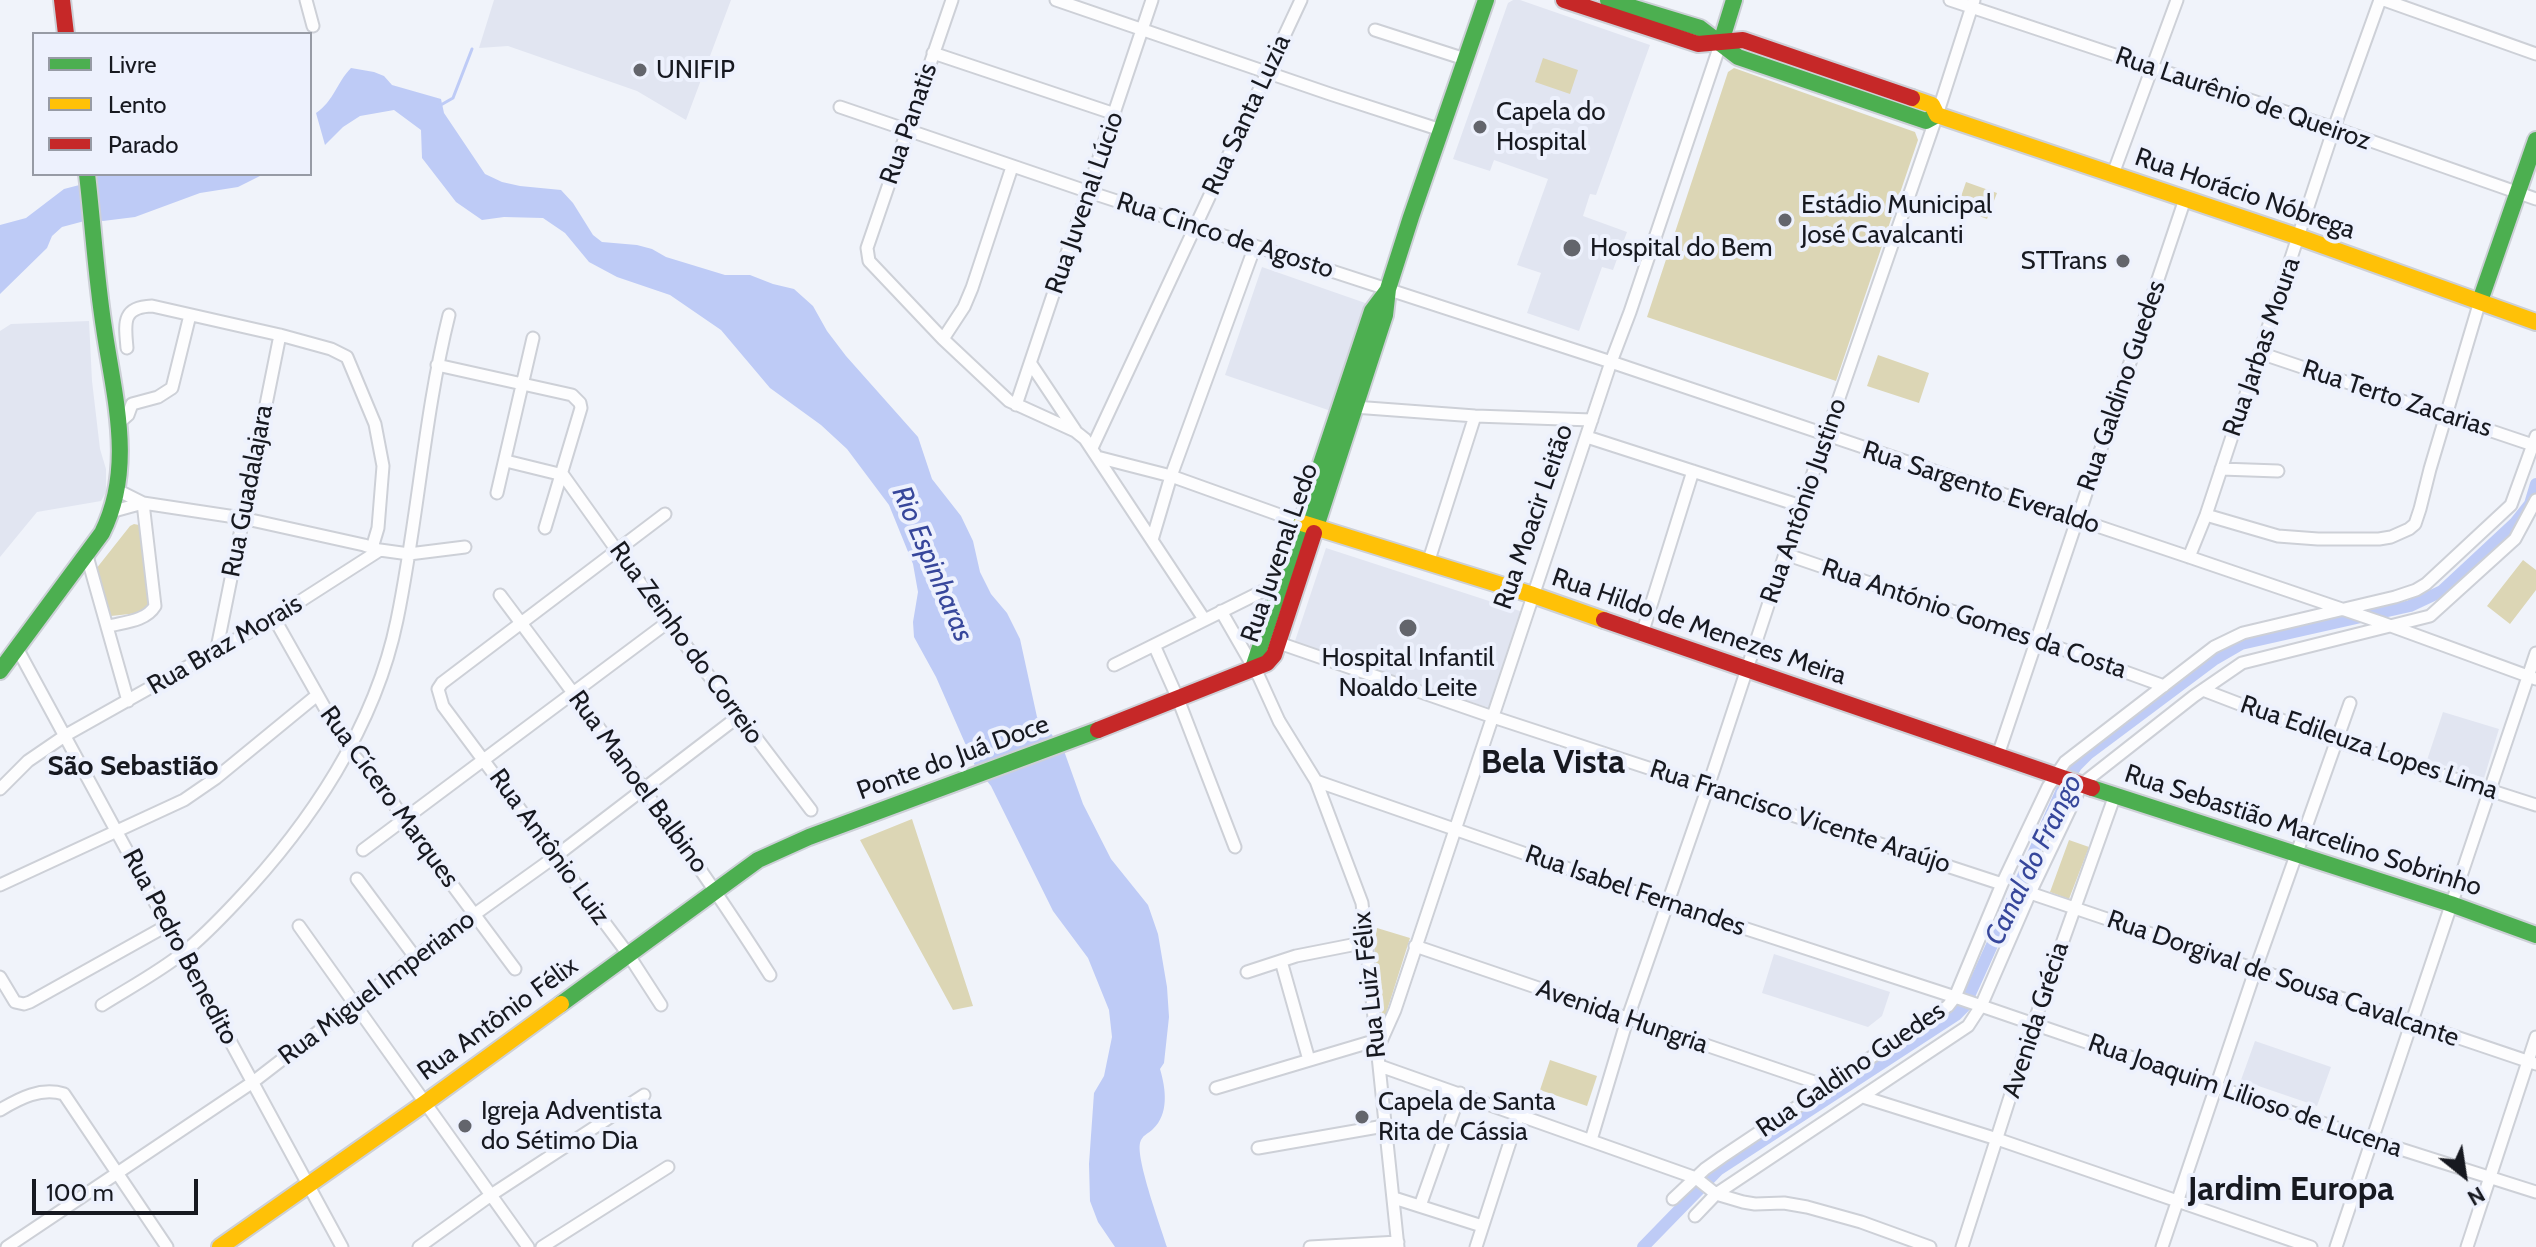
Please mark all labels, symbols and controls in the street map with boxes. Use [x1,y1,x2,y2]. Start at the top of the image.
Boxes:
street label: Rua Santa Luzia [1196,30,1298,200]
legend [32,32,312,176]
street label: Rua Laurênio de Queiroz [2111,41,2375,157]
text: Livre [108,50,156,79]
place label: UNIFIP [656,54,735,86]
street label: Rua Panatis [874,59,944,189]
marker: UNIFIP [631,61,649,79]
text: Lento [108,90,167,119]
place label: Capela do Hospital [1496,96,1605,158]
street label: Rua Juvenal Lúcio [1039,108,1131,298]
marker: Capela do Hospital [1471,118,1489,136]
text: Parado [108,130,178,159]
street label: Rua Horácio Nóbrega [2131,142,2359,246]
street label: Rua Cinco de Agosto [1113,186,1337,286]
place label: Estádio Municipal José Cavalcanti [1801,189,1992,250]
marker: Estádio Municipal José Cavalcanti [1776,211,1794,229]
place label: Hospital do Bem [1590,232,1772,264]
marker: Hospital do Bem [1561,237,1583,259]
place label: STTrans [2021,245,2107,277]
marker: STTrans [2114,252,2132,270]
street label: Rua Jarbas Moura [2217,253,2307,441]
street label: Rua Galdino Guedes [2071,277,2173,495]
street label: Rua Terto Zacarias [2298,354,2496,444]
street label: Rua Antônio Justino [1754,394,1854,608]
street label: Rua Guadalajara [216,402,280,580]
street label: Rua Moacir Leitão [1488,420,1580,614]
street label: Rua Sargento Everaldo [1858,435,2104,541]
street label: Rua Juvenal Ledo [1235,460,1325,646]
water label: Rio Espinharas [884,481,980,647]
street label: Rua Zeinho do Correio [602,536,770,750]
street label: Rua António Gomes da Costa [1818,552,2130,686]
street label: Rua Hildo de Menezes Meira [1548,562,1850,692]
street label: Rua Braz Morais [142,588,308,702]
marker: Hospital Infantil Noaldo Leite [1397,617,1419,639]
place label: Hospital Infantil Noaldo Leite [1322,642,1494,704]
street label: Rua Manoel Balbino [561,685,715,879]
street label: Rua Edileuza Lopes Lima [2236,689,2502,807]
street label: Rua Cícero Marques [313,700,465,894]
street label: Ponte do Juá Doce [853,709,1053,807]
district label: Bela Vista [1481,743,1625,783]
district label: São Sebastião [47,750,219,784]
street label: Rua Francisco Vicente Araújo [1646,754,1954,880]
street label: Rua Sebastião Marcelino Sobrinho [2121,758,2485,904]
street label: Rua Antônio Luiz [482,763,616,931]
water label: Canal do Frango [1978,769,2090,951]
street label: Rua Isabel Fernandes [1521,839,1749,943]
street label: Rua Pedro Benedito [115,844,245,1050]
street label: Rua Miguel Imperiano [273,904,481,1072]
street label: Rua Dorgival de Sousa Cavalcante [2103,904,2463,1054]
street label: Rua Luiz Félix [1347,910,1393,1060]
street label: Avenida Grécia [1996,938,2076,1102]
street label: Rua Antônio Félix [412,950,584,1088]
street label: Avenida Hungria [1532,973,1712,1061]
street label: Rua Galdino Guedes [1751,995,1951,1145]
street label: Rua Joaquim Lilioso de Lucena [2084,1028,2406,1164]
place label: Capela de Santa Rita de Cássia [1378,1086,1556,1148]
place label: Igreja Adventista do Sétimo Dia [481,1095,662,1156]
marker: Capela de Santa Rita de Cássia [1353,1108,1371,1126]
marker: Igreja Adventista do Sétimo Dia [456,1117,474,1135]
north arrow [2424,1135,2504,1215]
scale bar [36,1163,202,1213]
district label: Jardim Europa [2188,1170,2394,1210]
text: 100 m [46,1178,114,1207]
text: N [2463,1181,2490,1212]

